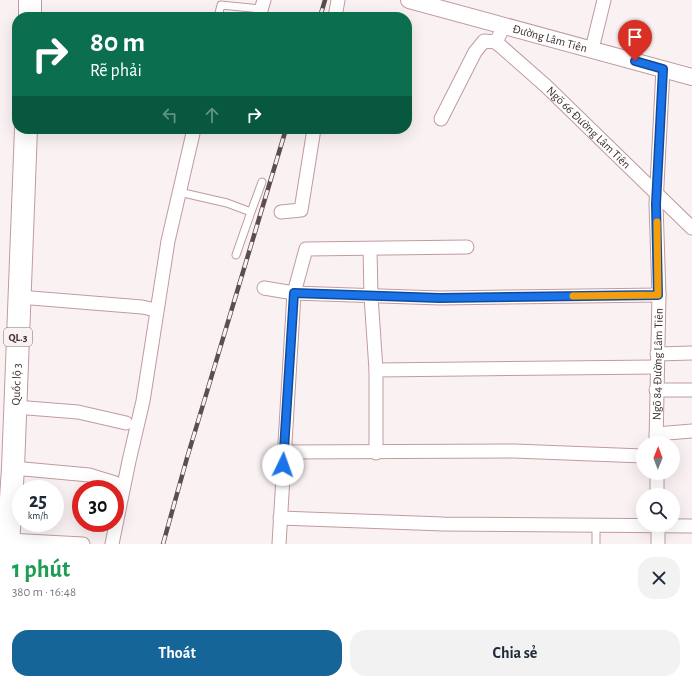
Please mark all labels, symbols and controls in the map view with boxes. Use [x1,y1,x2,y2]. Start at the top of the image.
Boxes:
pin [618,20,652,61]
street label: Đường Lâm Tiên [511,22,589,54]
icon: arrive [624,26,646,48]
icon: right [24,28,76,80]
text: 80 m [90,29,145,57]
text: Rẽ phải [90,62,142,80]
street label: Ngõ 66 Đường Lâm Tiên [544,84,633,171]
icon: left [159,104,181,126]
icon: ahead [201,104,223,126]
icon: right [243,104,265,126]
street label: Ngõ 84 Đường Lâm Tiên [650,308,665,420]
road number: QL.3 [4,328,32,346]
street label: Quốc lộ 3 [9,363,23,406]
north arrow [636,436,680,480]
map controls [636,436,680,532]
position arrow [262,444,304,486]
speed limit sign: 30 [72,480,124,532]
button: search [636,488,680,532]
text: 25 [29,491,47,511]
text: km/h [28,511,48,521]
button: close [638,557,680,599]
text: 1 phút [12,558,70,582]
text: 380 m · 16:48 [12,586,76,599]
button: Thoát [12,630,342,676]
button: Chia sẻ [350,630,680,676]

